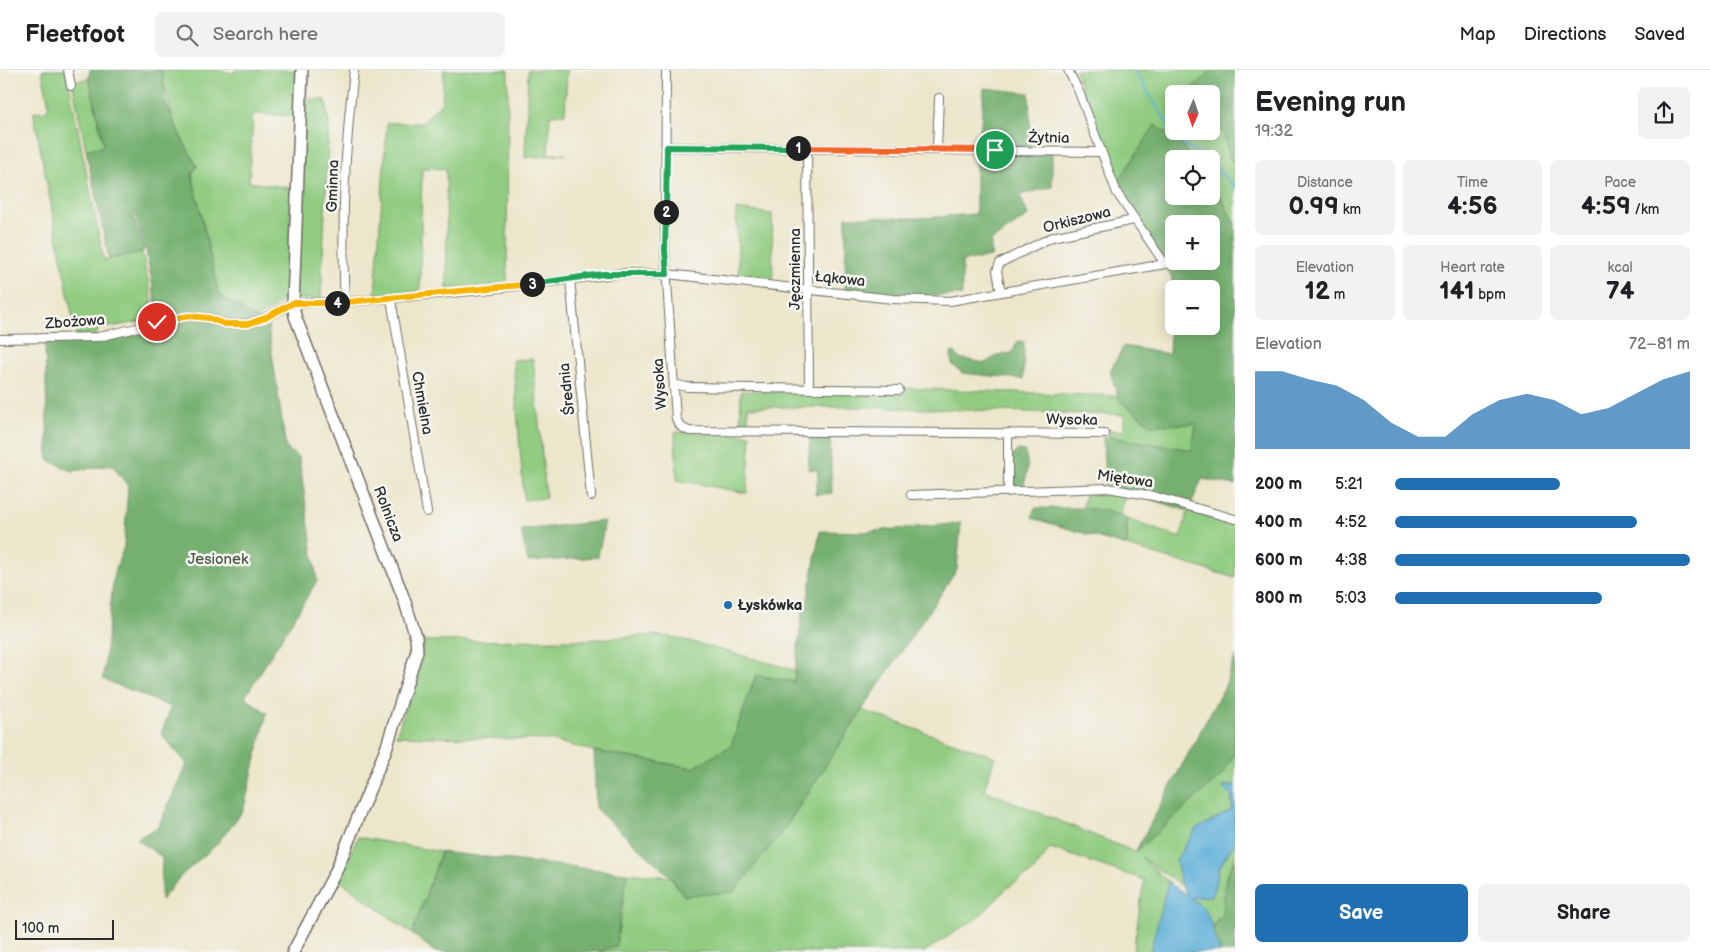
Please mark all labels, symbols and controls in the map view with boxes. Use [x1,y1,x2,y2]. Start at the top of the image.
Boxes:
search box [155,12,505,57]
text: Fleetfoot [25,20,125,49]
icon: search [173,21,201,49]
text: Search here [213,23,318,46]
text: Map [1460,24,1496,45]
text: Directions [1524,24,1606,45]
text: Saved [1634,24,1685,45]
north arrow [1165,85,1220,140]
map controls [1165,85,1220,335]
text: Evening run [1255,86,1406,119]
button: share [1638,87,1690,139]
text: 19:32 [1255,122,1293,141]
street label: Żytnia [1027,128,1070,148]
pin [974,129,1016,171]
pin: 1 [786,136,810,160]
icon: arrive [981,136,1009,164]
text: 1 [796,140,801,157]
button: locate [1165,150,1220,205]
street label: Gminna [323,159,343,213]
text: Distance [1297,174,1353,191]
text: Time [1457,174,1488,191]
text: Pace [1604,174,1636,191]
text: 0.99 [1289,191,1339,222]
text: 4:56 [1447,191,1498,222]
text: 4:59 [1581,191,1631,222]
pin: 2 [654,200,678,224]
text: km [1339,201,1361,218]
text: /km [1631,201,1659,218]
street label: Orkiszowa [1041,202,1113,238]
text: 2 [662,204,671,221]
button: + [1165,215,1220,270]
street label: Jęczmienna [786,228,805,310]
text: Elevation [1296,259,1354,276]
text: Heart rate [1440,259,1505,276]
text: kcal [1608,259,1633,276]
street label: Łąkowa [814,267,866,291]
pin: 3 [520,272,544,296]
text: 3 [528,276,537,293]
text: 12 [1304,276,1330,307]
text: 141 [1439,276,1474,307]
text: 74 [1606,276,1634,307]
button: − [1165,280,1220,335]
text: m [1330,286,1345,303]
text: bpm [1474,286,1506,303]
pin: 4 [324,290,350,316]
text: 4 [333,295,342,312]
pin [136,301,178,343]
icon: check [143,308,171,336]
street label: Zbożowa [43,310,106,334]
text: Elevation [1255,335,1322,354]
text: 72–81 m [1629,335,1690,354]
street label: Wysoka [649,358,671,410]
street label: Średnia [555,362,579,416]
street label: Chmielna [407,370,437,436]
street label: Wysoka [1046,410,1098,430]
street label: Miętowa [1096,466,1154,492]
text: 200 m [1255,475,1302,494]
text: 5:21 [1335,475,1363,494]
street label: Rolnicza [369,484,407,544]
text: 400 m [1255,513,1302,532]
text: 4:52 [1335,513,1367,532]
park label: Jesionek [188,550,249,569]
text: 600 m [1255,551,1303,570]
text: 4:38 [1335,551,1367,570]
text: 800 m [1255,589,1303,608]
text: 5:03 [1335,589,1367,608]
place label: Łyskówka [737,596,802,615]
marker: Łyskówka [722,599,734,611]
button: Save [1255,884,1468,942]
button: Share [1478,884,1690,942]
scale bar [15,917,114,940]
text: 100 m [22,920,59,937]

